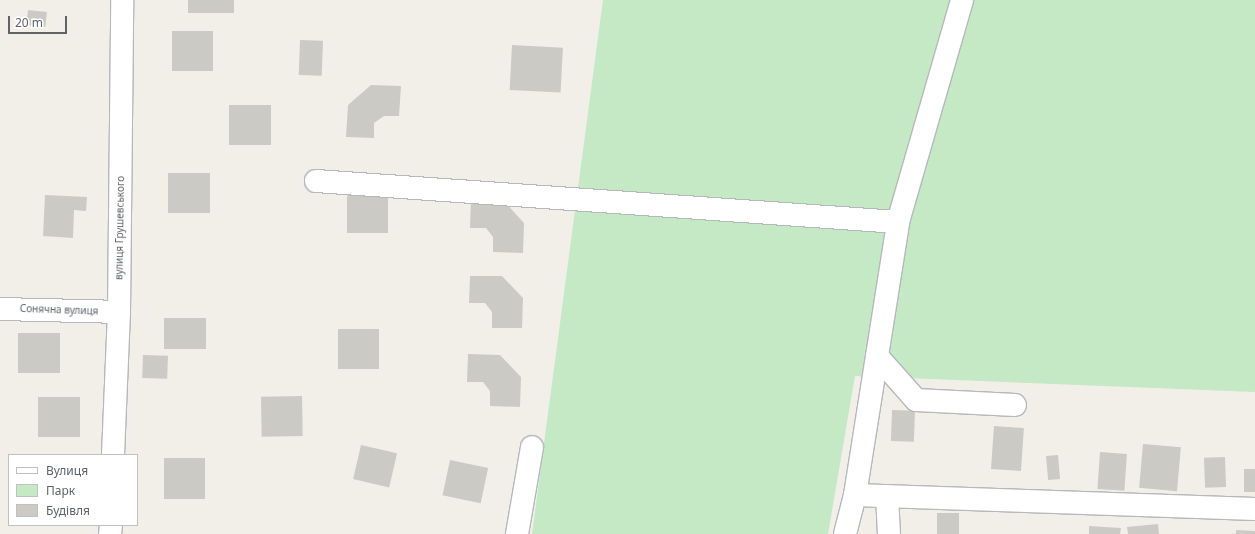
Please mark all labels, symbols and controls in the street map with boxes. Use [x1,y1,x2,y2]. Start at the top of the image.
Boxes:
scale bar [10,8,69,34]
text: 20 m [15,14,43,31]
street label: вулиця Грушевського [113,176,127,280]
street label: Сонячна вулиця [20,303,98,317]
legend [8,454,138,526]
text: Вулиця [46,462,88,479]
text: Парк [46,482,75,499]
text: Будівля [46,502,90,519]

